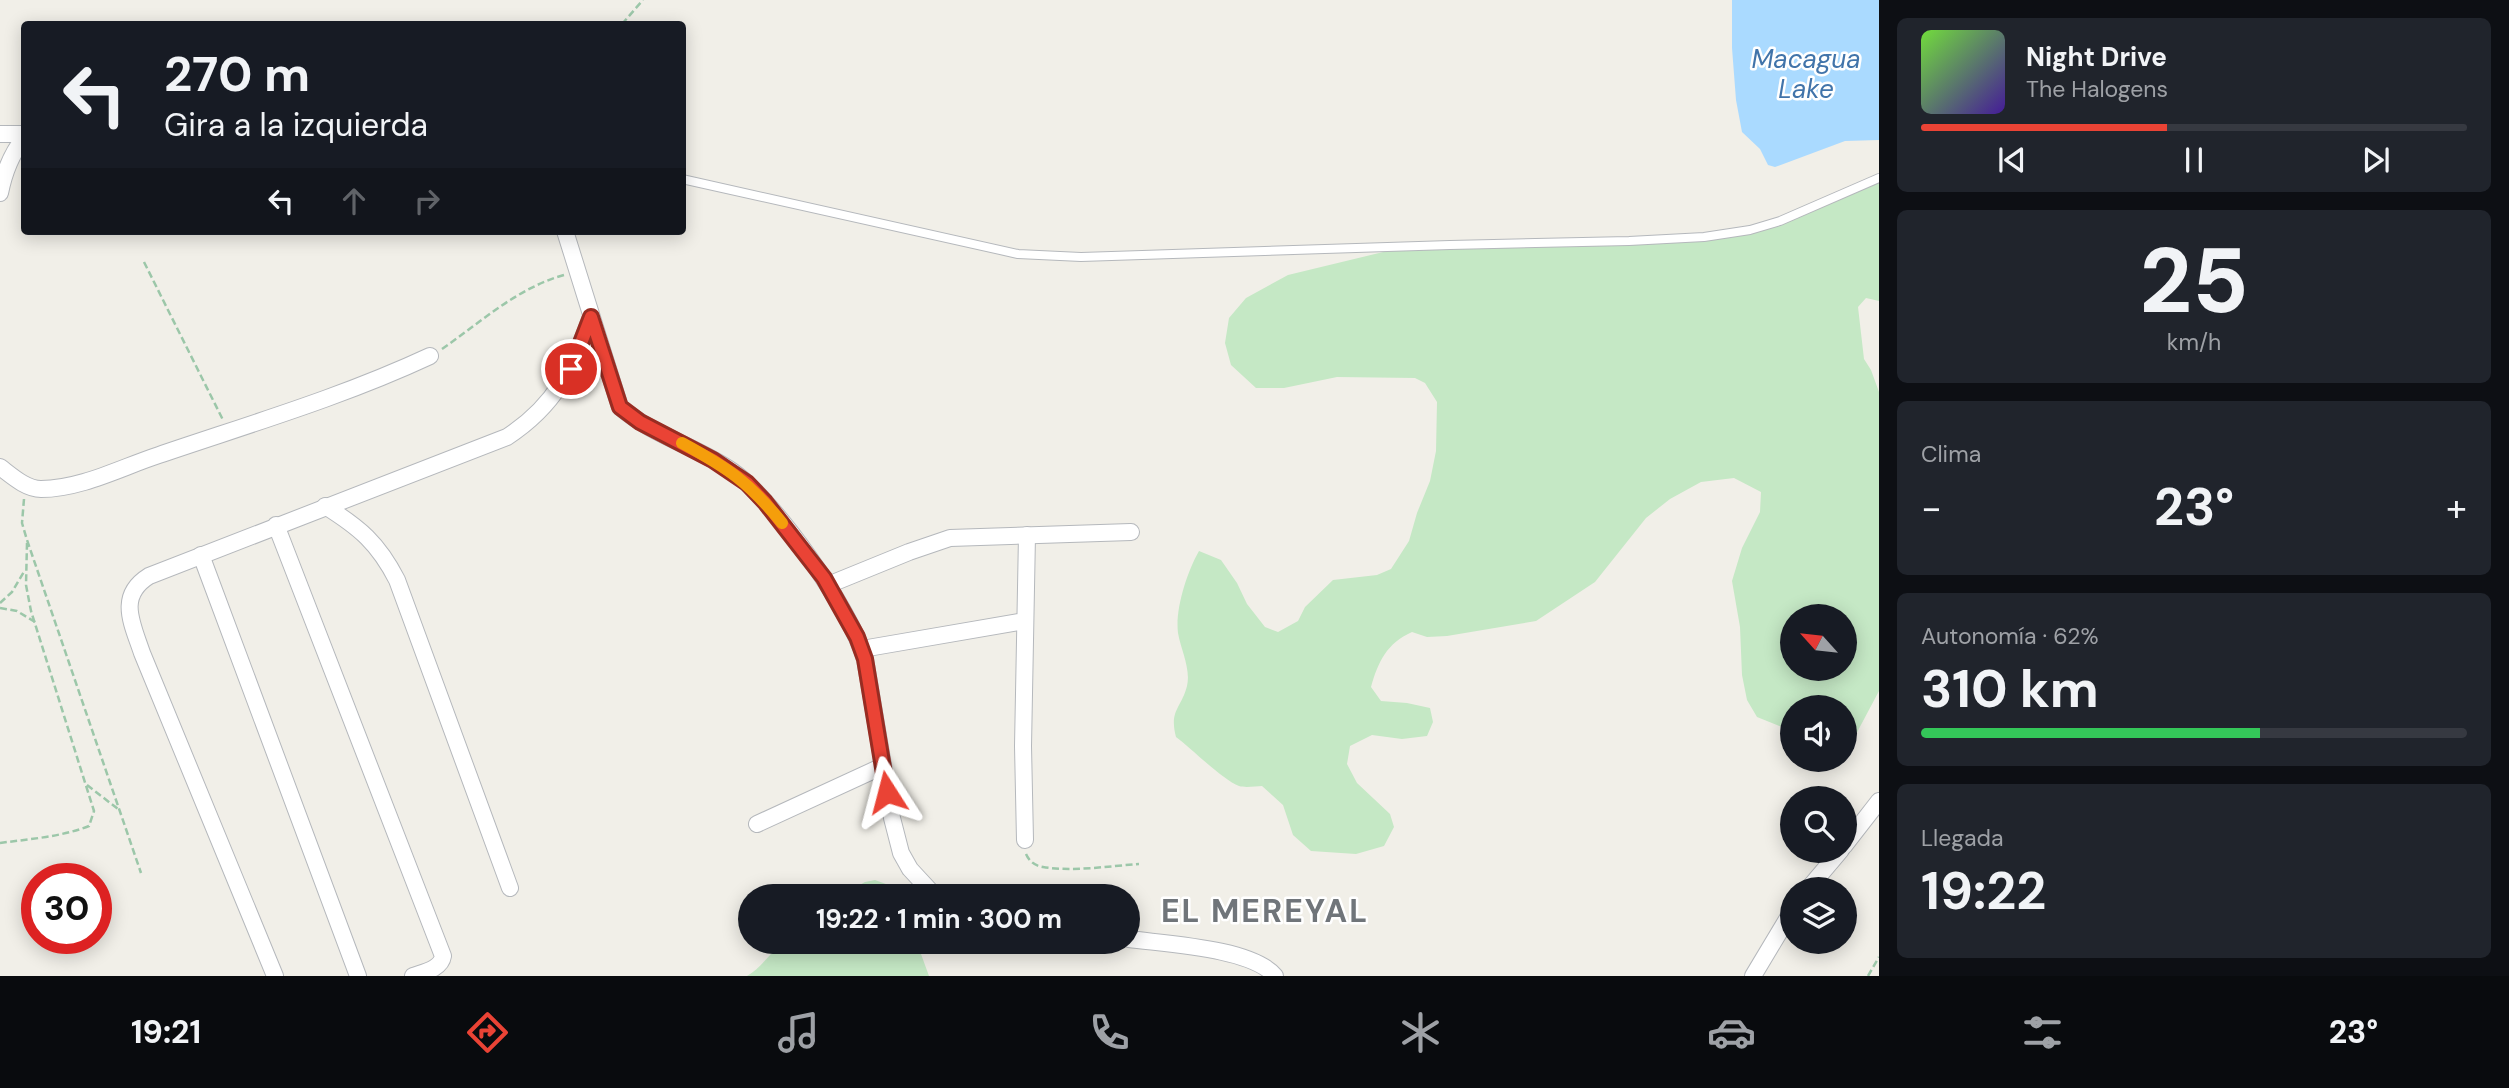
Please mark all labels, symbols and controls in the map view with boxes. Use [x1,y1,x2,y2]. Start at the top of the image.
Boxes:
text: Night Drive [2026,40,2167,74]
text: 270 m [164,42,310,106]
water label: Macagua Lake [1751,42,1861,106]
icon: left [49,49,140,140]
text: The Halogens [2026,74,2168,104]
text: Gira a la izquierda [164,104,428,146]
icon: previous [1993,141,2031,179]
icon: pause [2175,141,2213,179]
icon: next [2357,141,2395,179]
icon: left [262,182,300,220]
icon: ahead [335,182,373,220]
icon: right [408,182,446,220]
text: 25 [2139,222,2249,340]
text: km/h [2167,327,2221,357]
pin [541,339,601,399]
icon: arrive [552,350,590,388]
text: Clima [1921,439,1981,469]
text: 23° [2154,473,2234,541]
text: − [1921,483,1942,533]
text: + [2446,483,2467,533]
north arrow [1780,604,1857,681]
map controls [1780,604,1857,954]
text: Autonomía · 62% [1921,621,2098,651]
text: 310 km [1921,655,2099,723]
button: sound [1780,695,1857,772]
position arrow [850,755,924,829]
button: search [1780,786,1857,863]
text: Llegada [1921,823,2004,853]
text: 19:22 [1921,857,2046,925]
speed limit sign: 30 [21,863,112,954]
button: layers [1780,877,1857,954]
district label: EL MEREYAL [1161,890,1369,932]
text: 19:22 · 1 min · 300 m [816,902,1062,936]
icon: directions [463,1008,512,1057]
icon: music [774,1008,823,1057]
icon: phone [1085,1008,1134,1057]
icon: climate [1396,1008,1445,1057]
icon: car [1707,1008,1756,1057]
icon: filters [2018,1008,2067,1057]
text: 19:21 [131,1011,201,1053]
text: 23° [2329,1011,2378,1053]

